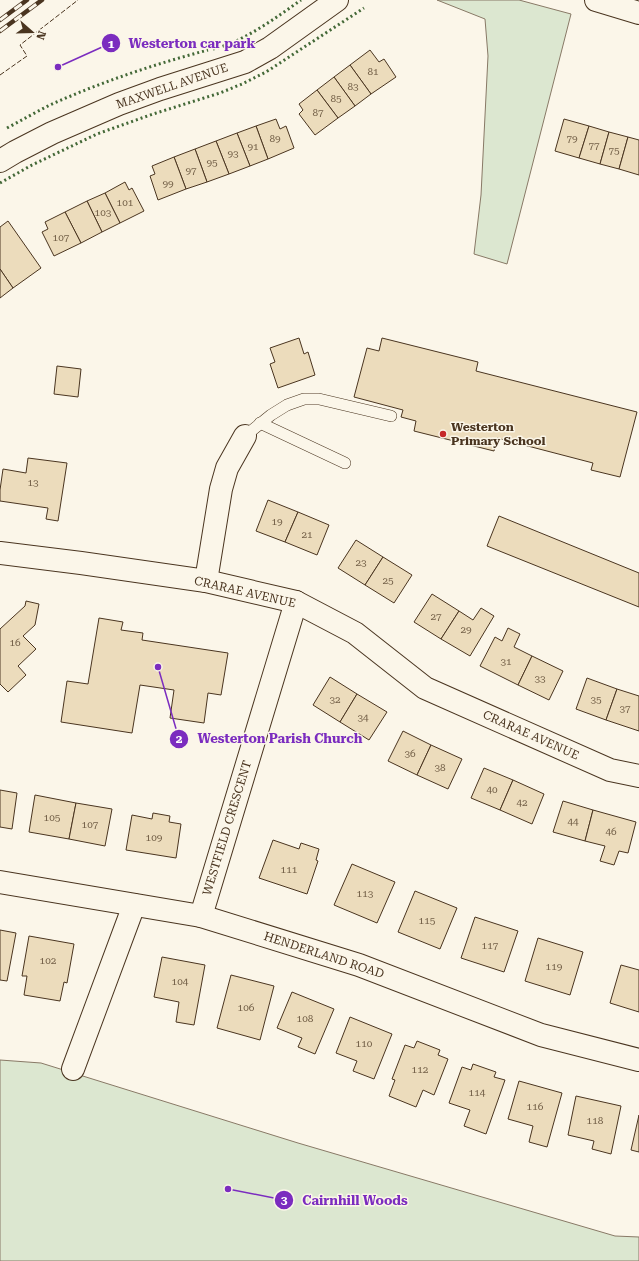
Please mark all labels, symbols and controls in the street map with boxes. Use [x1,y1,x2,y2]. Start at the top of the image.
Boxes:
north arrow [12,12,52,52]
text: N [33,29,48,42]
callout: Westerton car park [101,31,264,56]
text: Westerton car park [129,36,255,51]
text: 1 [108,37,115,51]
street label: MAXWELL AVENUE [114,60,230,112]
house number: 81 [367,66,379,77]
house number: 83 [347,81,359,92]
house number: 85 [330,93,342,104]
house number: 87 [312,107,324,118]
house number: 89 [269,133,281,144]
house number: 79 [566,133,578,144]
house number: 77 [588,140,600,151]
house number: 91 [247,141,259,152]
house number: 75 [608,145,620,156]
house number: 93 [227,148,239,159]
house number: 95 [206,157,218,168]
house number: 97 [185,165,197,176]
house number: 99 [162,178,174,189]
house number: 101 [117,197,134,208]
house number: 103 [95,207,112,218]
house number: 107 [53,232,70,243]
place label: Westerton Primary School [451,420,546,448]
marker: Westerton Primary School [438,429,448,439]
house number: 13 [27,477,39,488]
house number: 19 [271,516,283,527]
house number: 21 [301,529,313,540]
house number: 23 [355,557,367,568]
street label: CRARAE AVENUE [193,574,297,610]
house number: 25 [382,575,394,586]
house number: 27 [430,611,442,622]
house number: 29 [460,624,472,635]
house number: 16 [9,637,21,648]
house number: 31 [500,656,512,667]
house number: 33 [534,673,546,684]
house number: 32 [329,694,341,705]
house number: 35 [590,694,602,705]
house number: 37 [619,703,631,714]
street label: CRARAE AVENUE [481,708,581,762]
house number: 34 [357,712,369,723]
callout: Westerton Parish Church [169,726,370,751]
text: Westerton Parish Church [197,731,363,746]
text: 2 [176,732,183,746]
house number: 36 [404,748,416,759]
street label: WESTFIELD CRESCENT [200,759,254,897]
house number: 38 [434,762,446,773]
house number: 40 [486,784,498,795]
house number: 42 [516,797,528,808]
house number: 105 [44,812,61,823]
house number: 44 [567,816,579,827]
house number: 107 [82,819,99,830]
house number: 46 [605,826,617,837]
house number: 109 [146,832,163,843]
house number: 111 [281,864,298,875]
house number: 113 [357,888,374,899]
house number: 115 [419,915,436,926]
street label: HENDERLAND ROAD [262,929,386,981]
house number: 117 [482,940,499,951]
house number: 102 [40,955,57,966]
house number: 119 [546,961,563,972]
house number: 104 [172,976,189,987]
house number: 106 [238,1002,255,1013]
house number: 108 [297,1013,314,1024]
house number: 110 [356,1038,373,1049]
house number: 112 [412,1064,429,1075]
house number: 114 [469,1087,486,1098]
house number: 116 [527,1101,544,1112]
house number: 118 [587,1115,604,1126]
callout: Cairnhill Woods [274,1187,416,1212]
text: 3 [281,1193,288,1207]
text: Cairnhill Woods [302,1193,408,1208]

